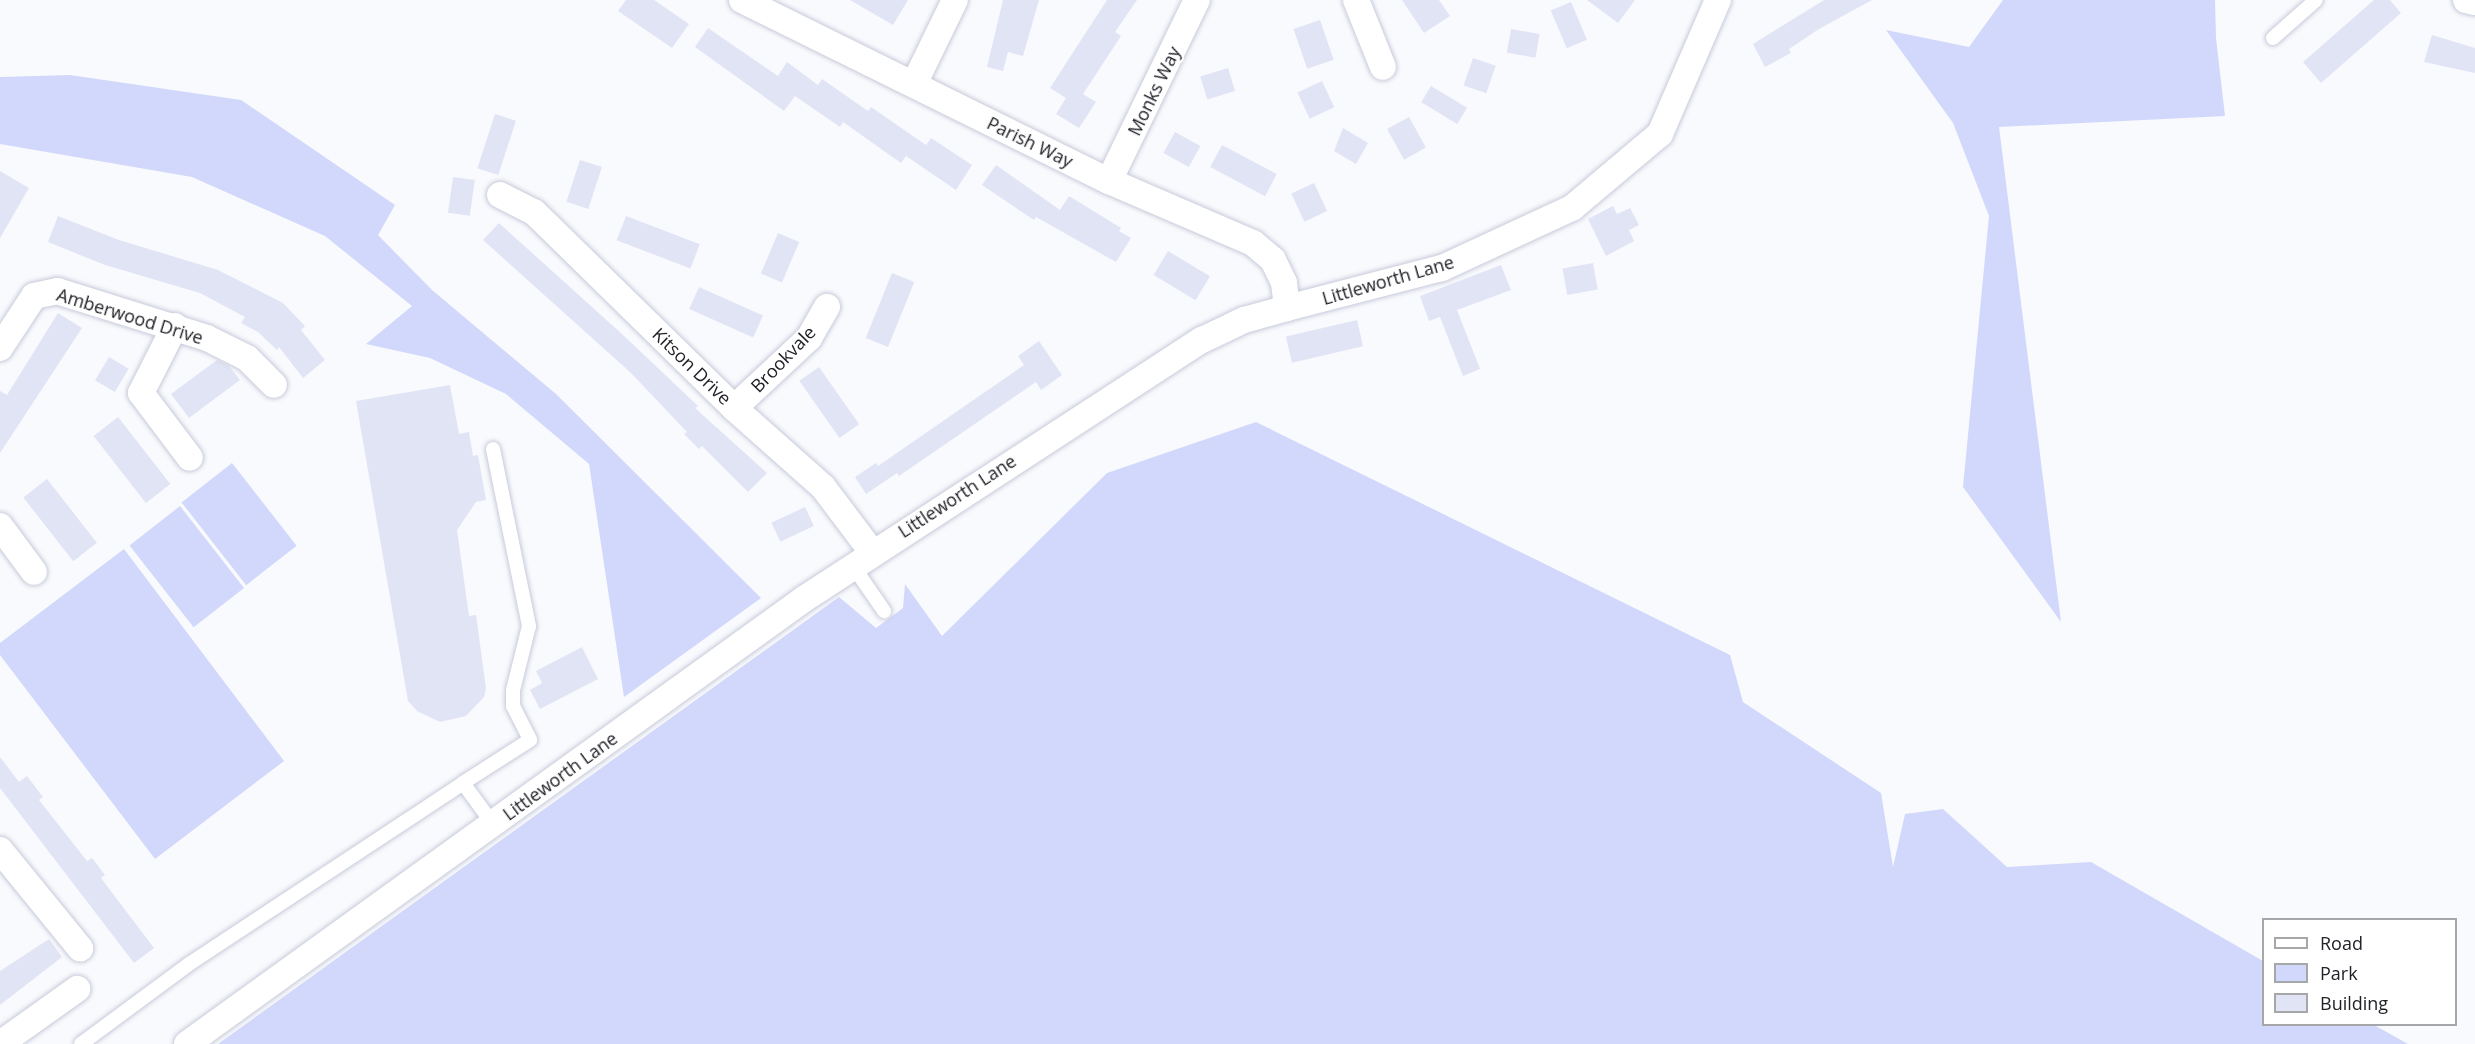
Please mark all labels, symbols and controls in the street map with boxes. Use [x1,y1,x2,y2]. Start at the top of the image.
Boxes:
street label: Monks Way [1123,43,1185,139]
street label: Parish Way [984,112,1076,172]
street label: Littleworth Lane [1320,251,1456,309]
street label: Amberwood Drive [54,283,206,349]
street label: Brookvale [746,321,820,397]
street label: Kitson Drive [648,323,736,409]
street label: Littleworth Lane [894,450,1020,542]
street label: Littleworth Lane [499,727,621,825]
legend [2262,918,2457,1026]
text: Road [2320,931,2363,955]
text: Park [2320,961,2358,985]
text: Building [2320,991,2388,1015]

